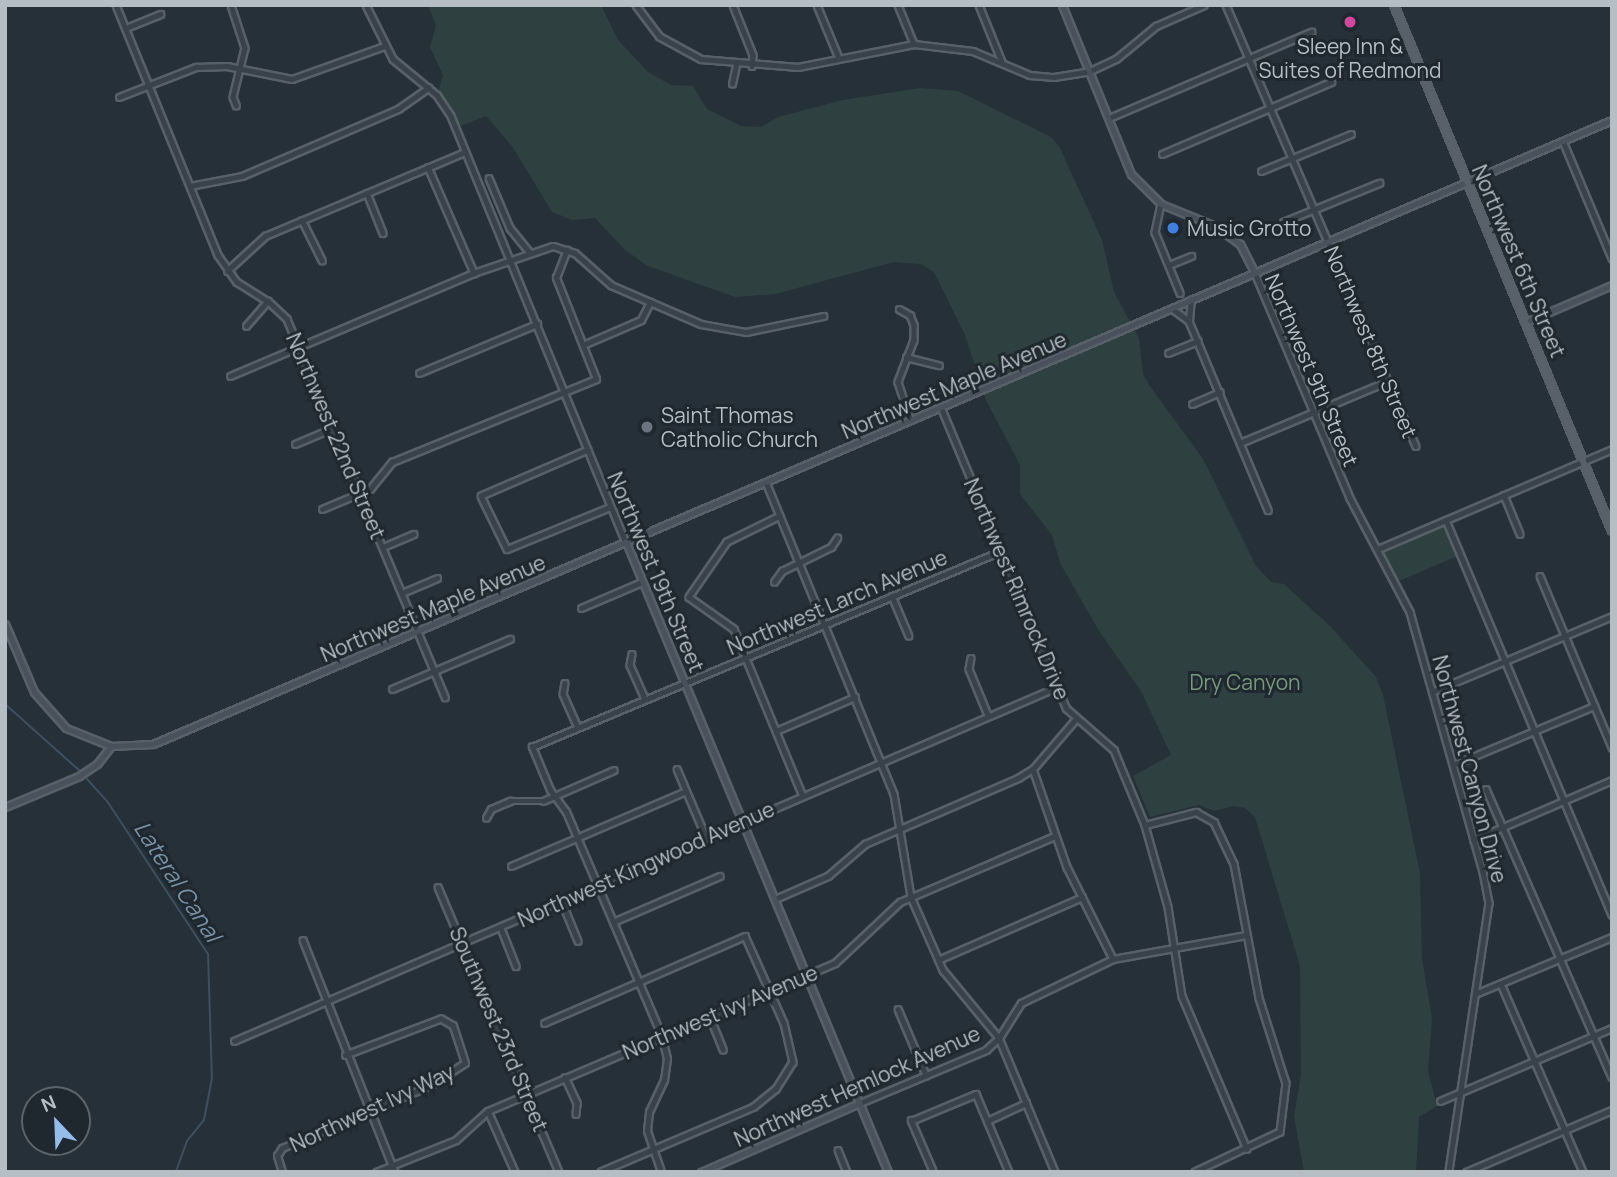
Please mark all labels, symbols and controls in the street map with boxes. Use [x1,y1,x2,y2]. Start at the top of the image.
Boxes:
marker: Sleep Inn & Suites of Redmond [1342,14,1358,30]
place label: Sleep Inn & Suites of Redmond [1259,33,1441,83]
street label: Northwest 6th Street [1467,161,1571,361]
place label: Music Grotto [1187,215,1311,241]
marker: Music Grotto [1165,220,1181,236]
street label: Northwest 8th Street [1319,242,1423,442]
street label: Northwest 9th Street [1260,270,1364,470]
street label: Northwest Maple Avenue [838,326,1070,444]
street label: Northwest 22nd Street [281,329,391,543]
place label: Saint Thomas Catholic Church [661,402,818,452]
marker: Saint Thomas Catholic Church [639,419,655,435]
street label: Northwest 19th Street [602,468,710,676]
street label: Northwest Rimrock Drive [959,475,1075,703]
street label: Northwest Larch Avenue [723,544,951,660]
street label: Northwest Maple Avenue [317,549,549,667]
street label: Northwest Canyon Drive [1427,653,1513,885]
park label: Dry Canyon [1189,669,1301,695]
street label: Northwest Kingwood Avenue [514,796,778,932]
water label: Lateral Canal [129,815,227,947]
street label: Southwest 23rd Street [444,923,554,1135]
street label: Northwest Ivy Avenue [619,959,821,1065]
street label: Northwest Hemlock Avenue [730,1020,984,1152]
street label: Northwest Ivy Way [286,1059,458,1157]
north arrow [21,1086,91,1156]
text: N [37,1089,60,1118]

